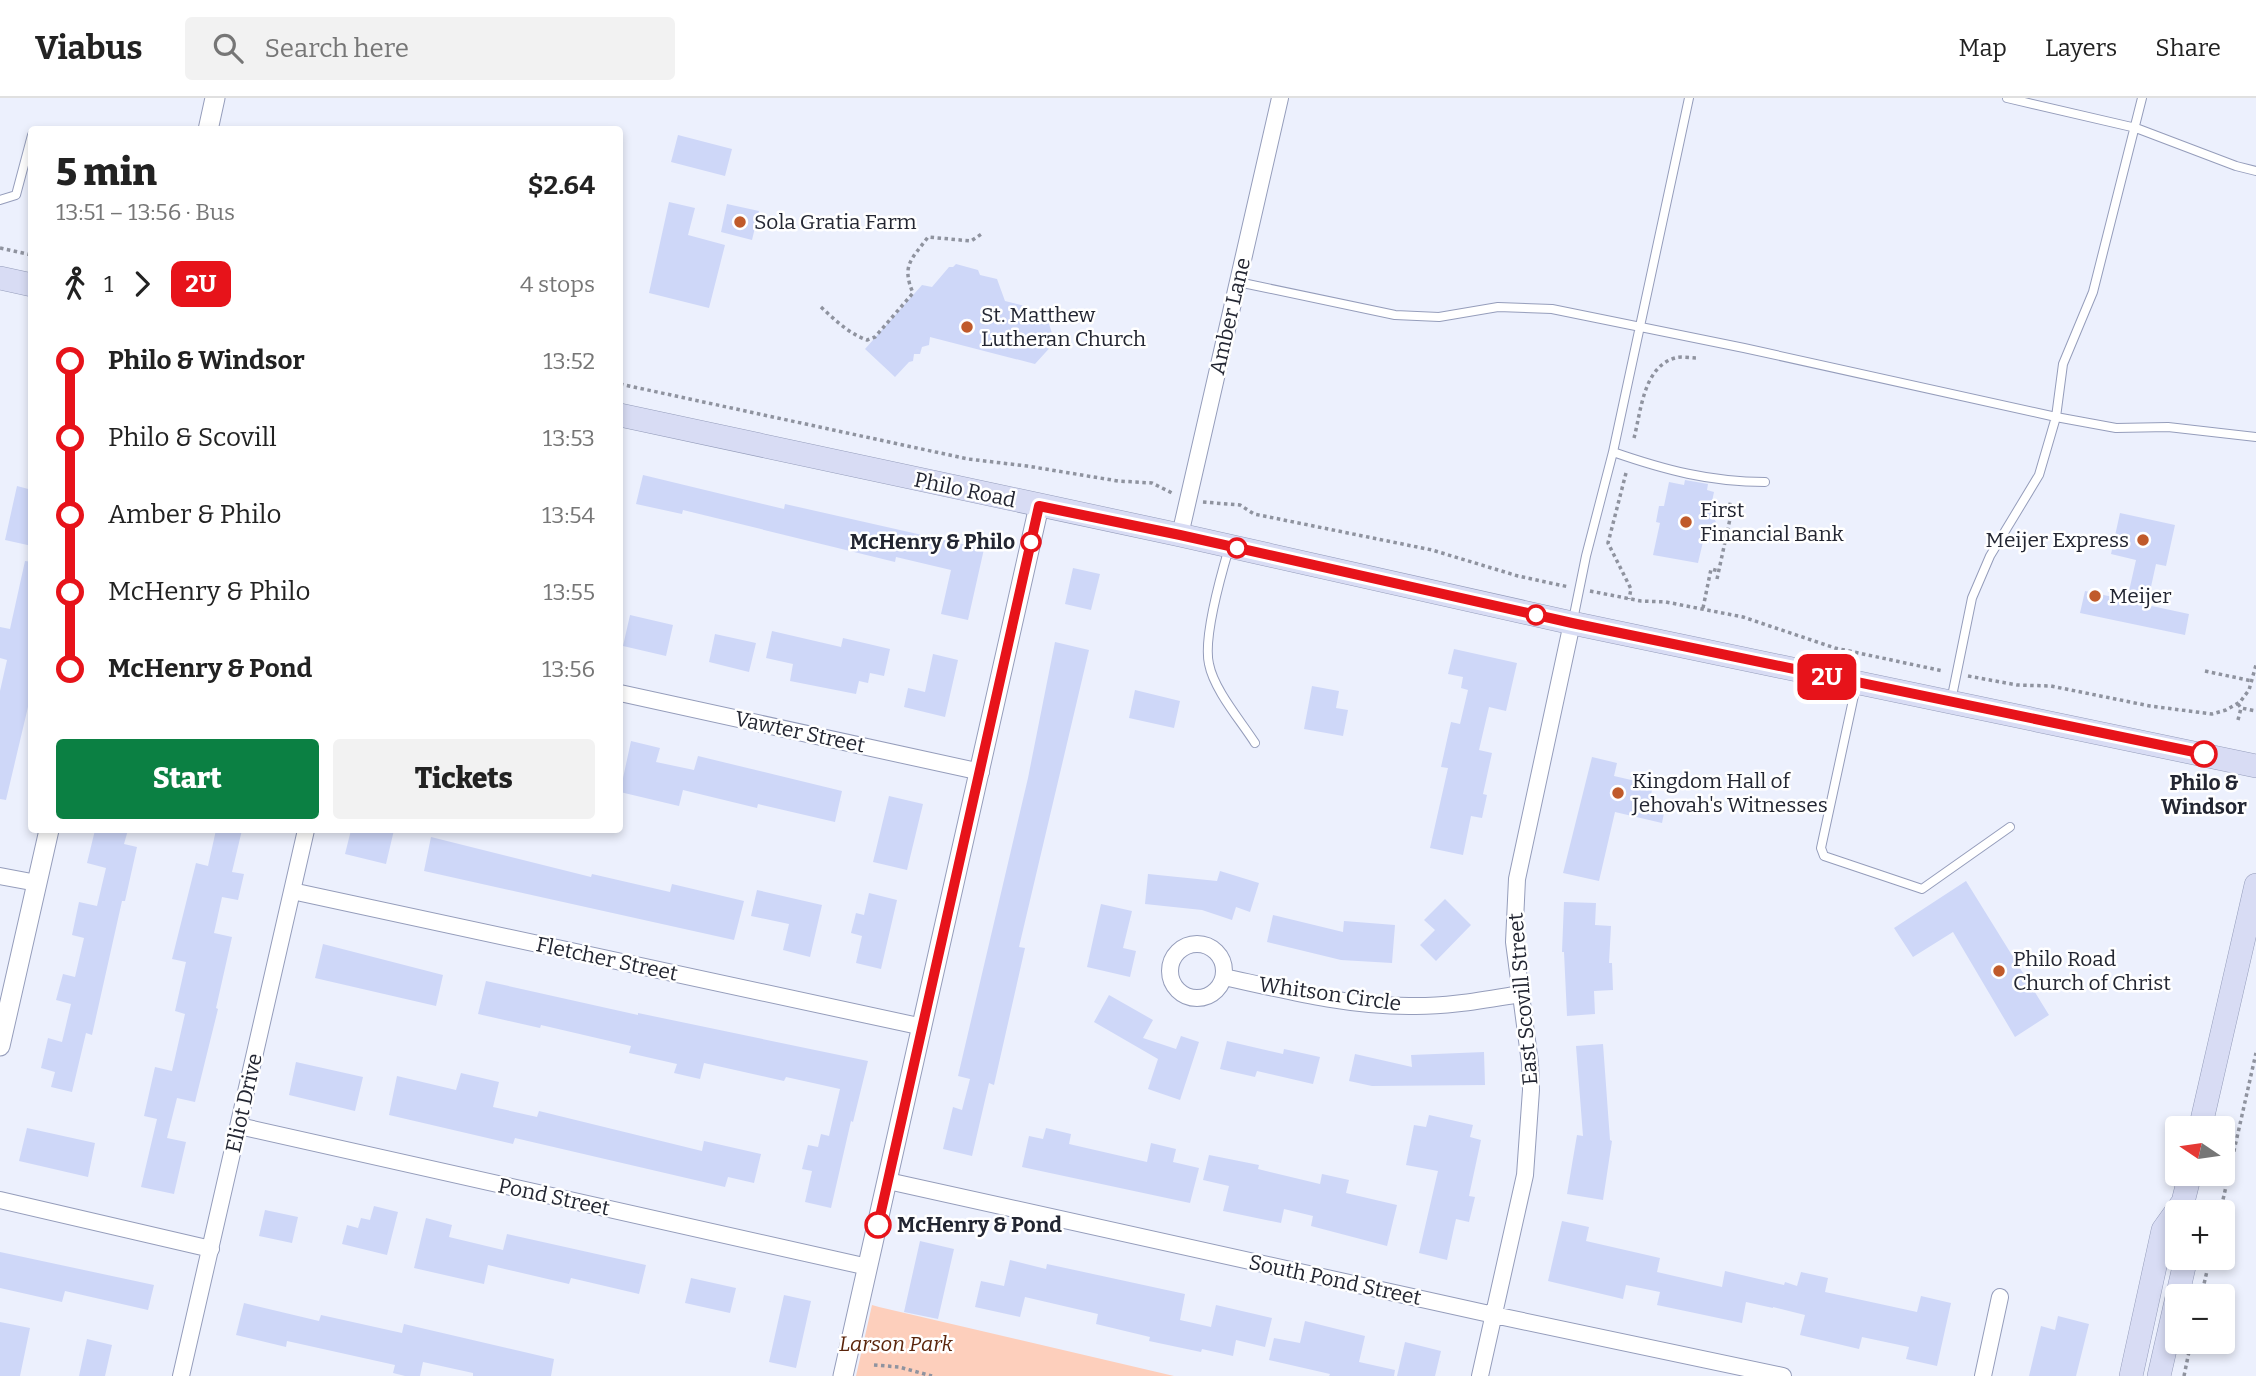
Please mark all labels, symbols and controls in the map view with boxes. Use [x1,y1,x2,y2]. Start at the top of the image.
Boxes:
search box [185,17,675,80]
text: Viabus [35,28,143,68]
icon: search [209,29,247,67]
text: Search here [265,33,409,64]
text: Map [1959,34,2007,62]
text: Layers [2045,34,2117,62]
text: Share [2155,34,2221,62]
text: 5 min [56,149,157,195]
text: $2.64 [528,170,595,201]
text: 13:51 – 13:56 · Bus [56,198,235,226]
place label: Sola Gratia Farm [754,209,916,235]
marker: Sola Gratia Farm [732,214,748,230]
street label: Amber Lane [1204,255,1256,377]
icon: walk [56,265,94,303]
icon: forward [123,265,161,303]
text: 1 [104,270,113,298]
text: 2U [185,270,217,298]
text: 4 stops [520,270,595,298]
place label: St. Matthew Lutheran Church [981,302,1146,352]
marker: St. Matthew Lutheran Church [959,319,975,335]
text: Philo & Windsor [108,345,305,376]
text: 13:52 [543,347,595,375]
text: Philo & Scovill [108,422,277,453]
text: 13:53 [543,424,595,452]
street label: Philo Road [912,467,1018,513]
place label: First Financial Bank [1700,497,1844,547]
text: Amber & Philo [108,499,281,530]
text: 13:54 [542,501,595,529]
marker: First Financial Bank [1678,514,1694,530]
place label: Meijer Express [1986,527,2129,553]
place label: McHenry & Philo [850,529,1015,555]
marker: McHenry & Philo [1021,532,1041,552]
marker: Meijer Express [2135,532,2151,548]
unlabelled marker [1227,538,1247,558]
text: McHenry & Philo [108,576,310,607]
text: 13:55 [543,578,595,606]
place label: Meijer [2109,583,2172,609]
marker: Meijer [2087,588,2103,604]
unlabelled marker [1526,605,1546,625]
text: McHenry & Pond [108,653,312,684]
line badge: 2U [1796,654,1858,700]
text: 13:56 [542,655,595,683]
text: 2U [1811,663,1843,691]
street label: Vawter Street [733,706,868,759]
button: Start [56,739,319,819]
button: Tickets [333,739,595,819]
marker: Philo & Windsor [2191,741,2217,767]
place label: Kingdom Hall of Jehovah's Witnesses [1631,768,1828,818]
place label: Philo & Windsor [2161,770,2247,820]
marker: Kingdom Hall of Jehovah's Witnesses [1610,785,1626,801]
street label: East Scovill Street [1502,911,1543,1086]
street label: Fletcher Street [534,931,681,987]
place label: Philo Road Church of Christ [2013,946,2171,996]
marker: Philo Road Church of Christ [1991,963,2007,979]
street label: Whitson Circle [1257,971,1403,1017]
street label: Eliot Drive [220,1051,268,1155]
north arrow [2165,1116,2235,1186]
map controls [2165,1116,2235,1354]
street label: Pond Street [496,1172,613,1222]
button: + [2165,1200,2235,1270]
marker: McHenry & Pond [865,1212,891,1238]
place label: McHenry & Pond [897,1212,1062,1238]
street label: South Pond Street [1246,1249,1424,1311]
button: − [2165,1284,2235,1354]
park label: Larson Park [839,1331,954,1357]

